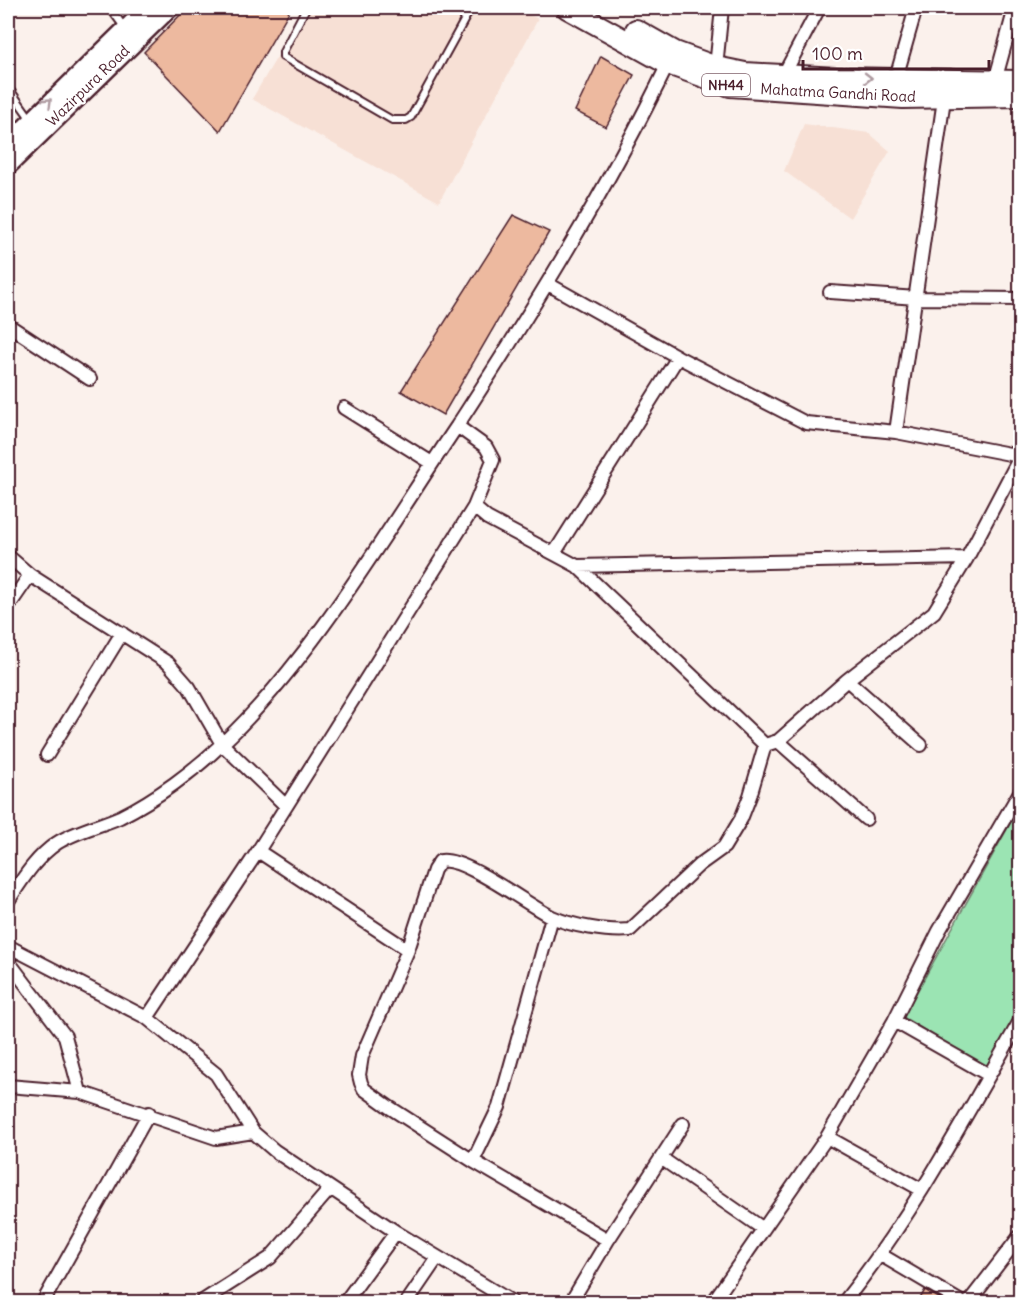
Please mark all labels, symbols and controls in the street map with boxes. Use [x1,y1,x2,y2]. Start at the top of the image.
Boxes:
scale bar [803,33,989,71]
street label: Wazirpura Road [42,41,134,130]
text: 100 m [812,42,863,65]
one-way arrow [864,72,873,84]
road number: NH44 [702,74,750,96]
street label: Mahatma Gandhi Road [760,79,917,106]
one-way arrow [42,98,52,109]

